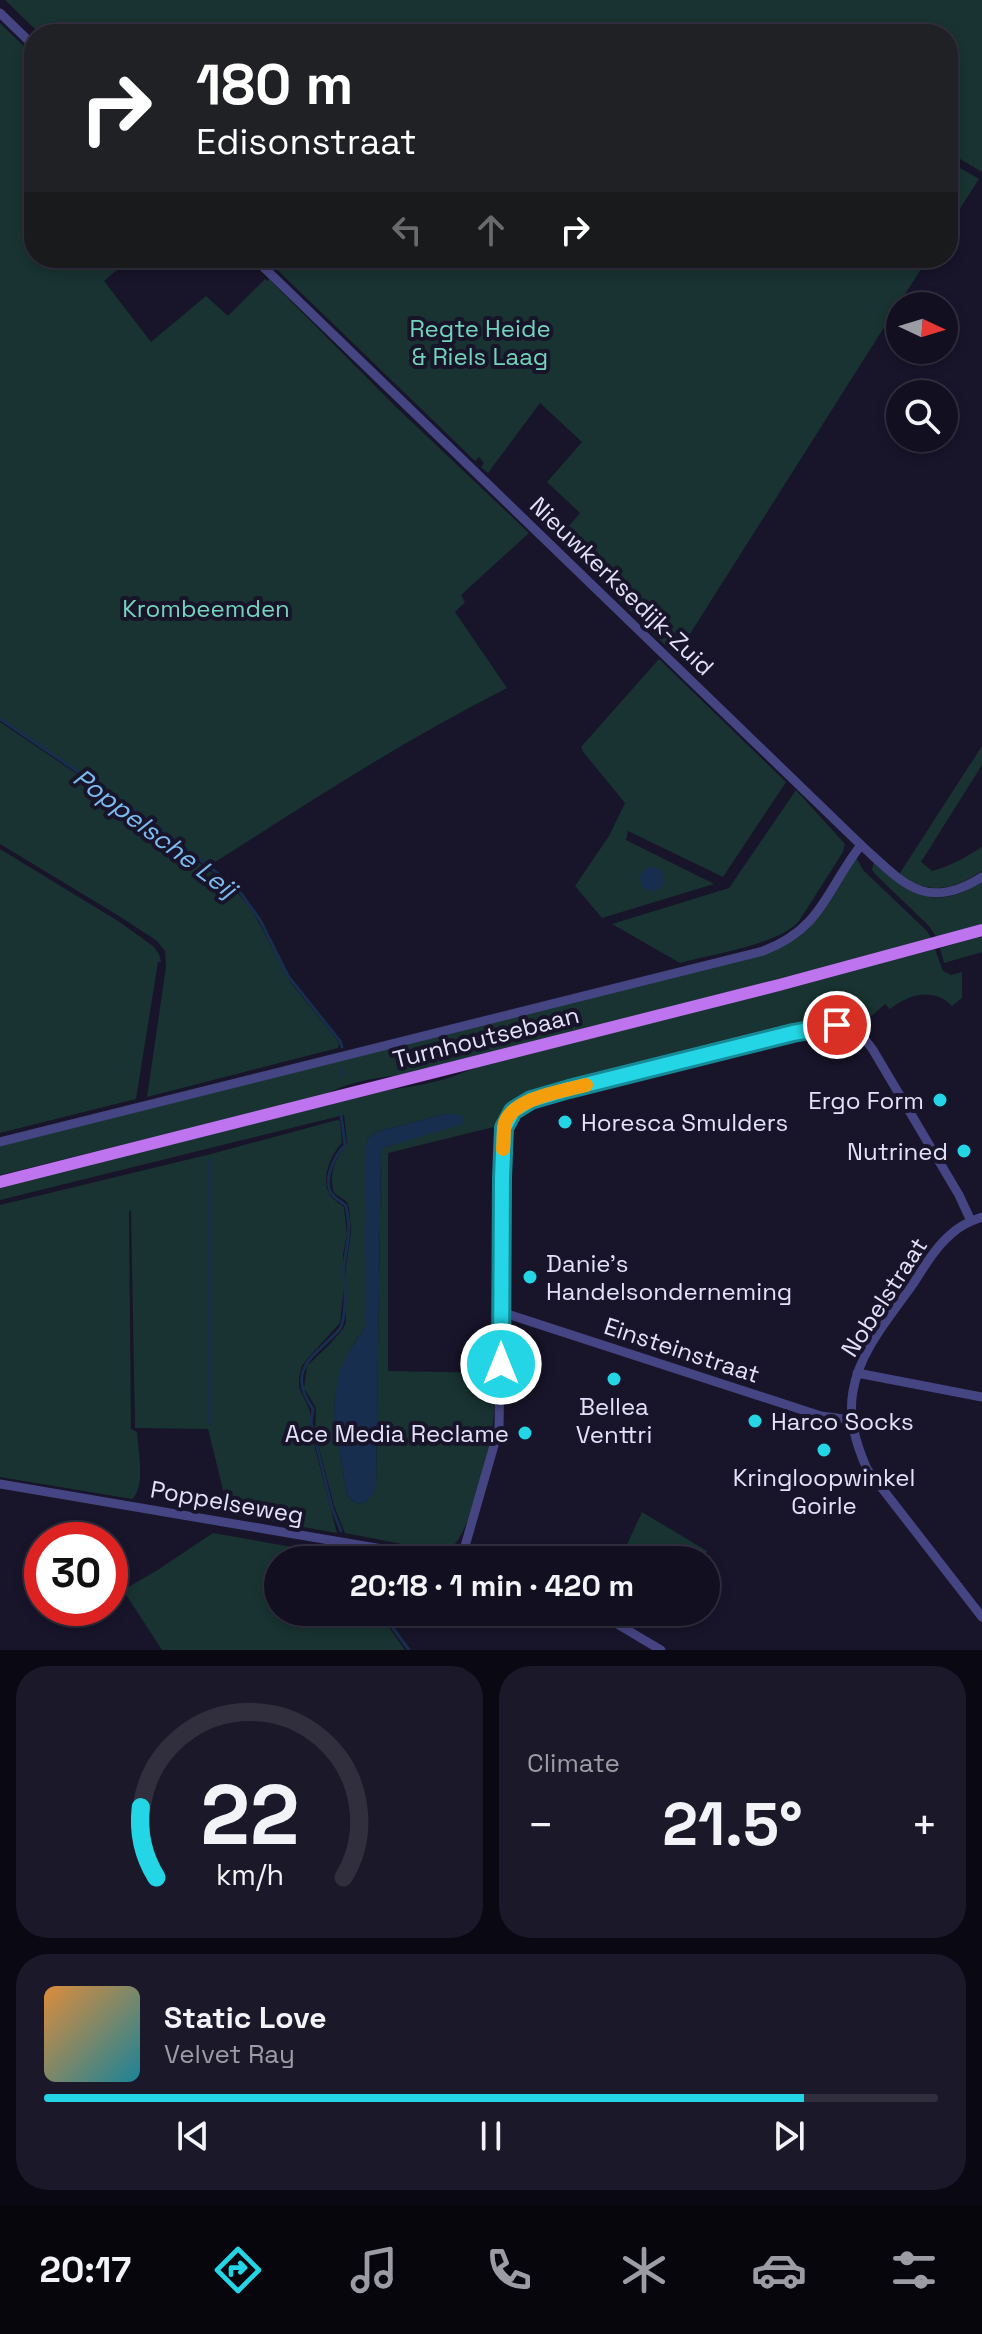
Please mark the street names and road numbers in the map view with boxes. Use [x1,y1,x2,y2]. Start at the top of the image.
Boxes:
street label: Nieuwkerksedijk-Zuid [523,490,721,682]
street label: Turnhoutsebaan [390,999,582,1075]
street label: Nobelstraat [834,1231,934,1363]
street label: Einsteinstraat [600,1310,764,1390]
street label: Poppelseweg [148,1473,306,1531]

